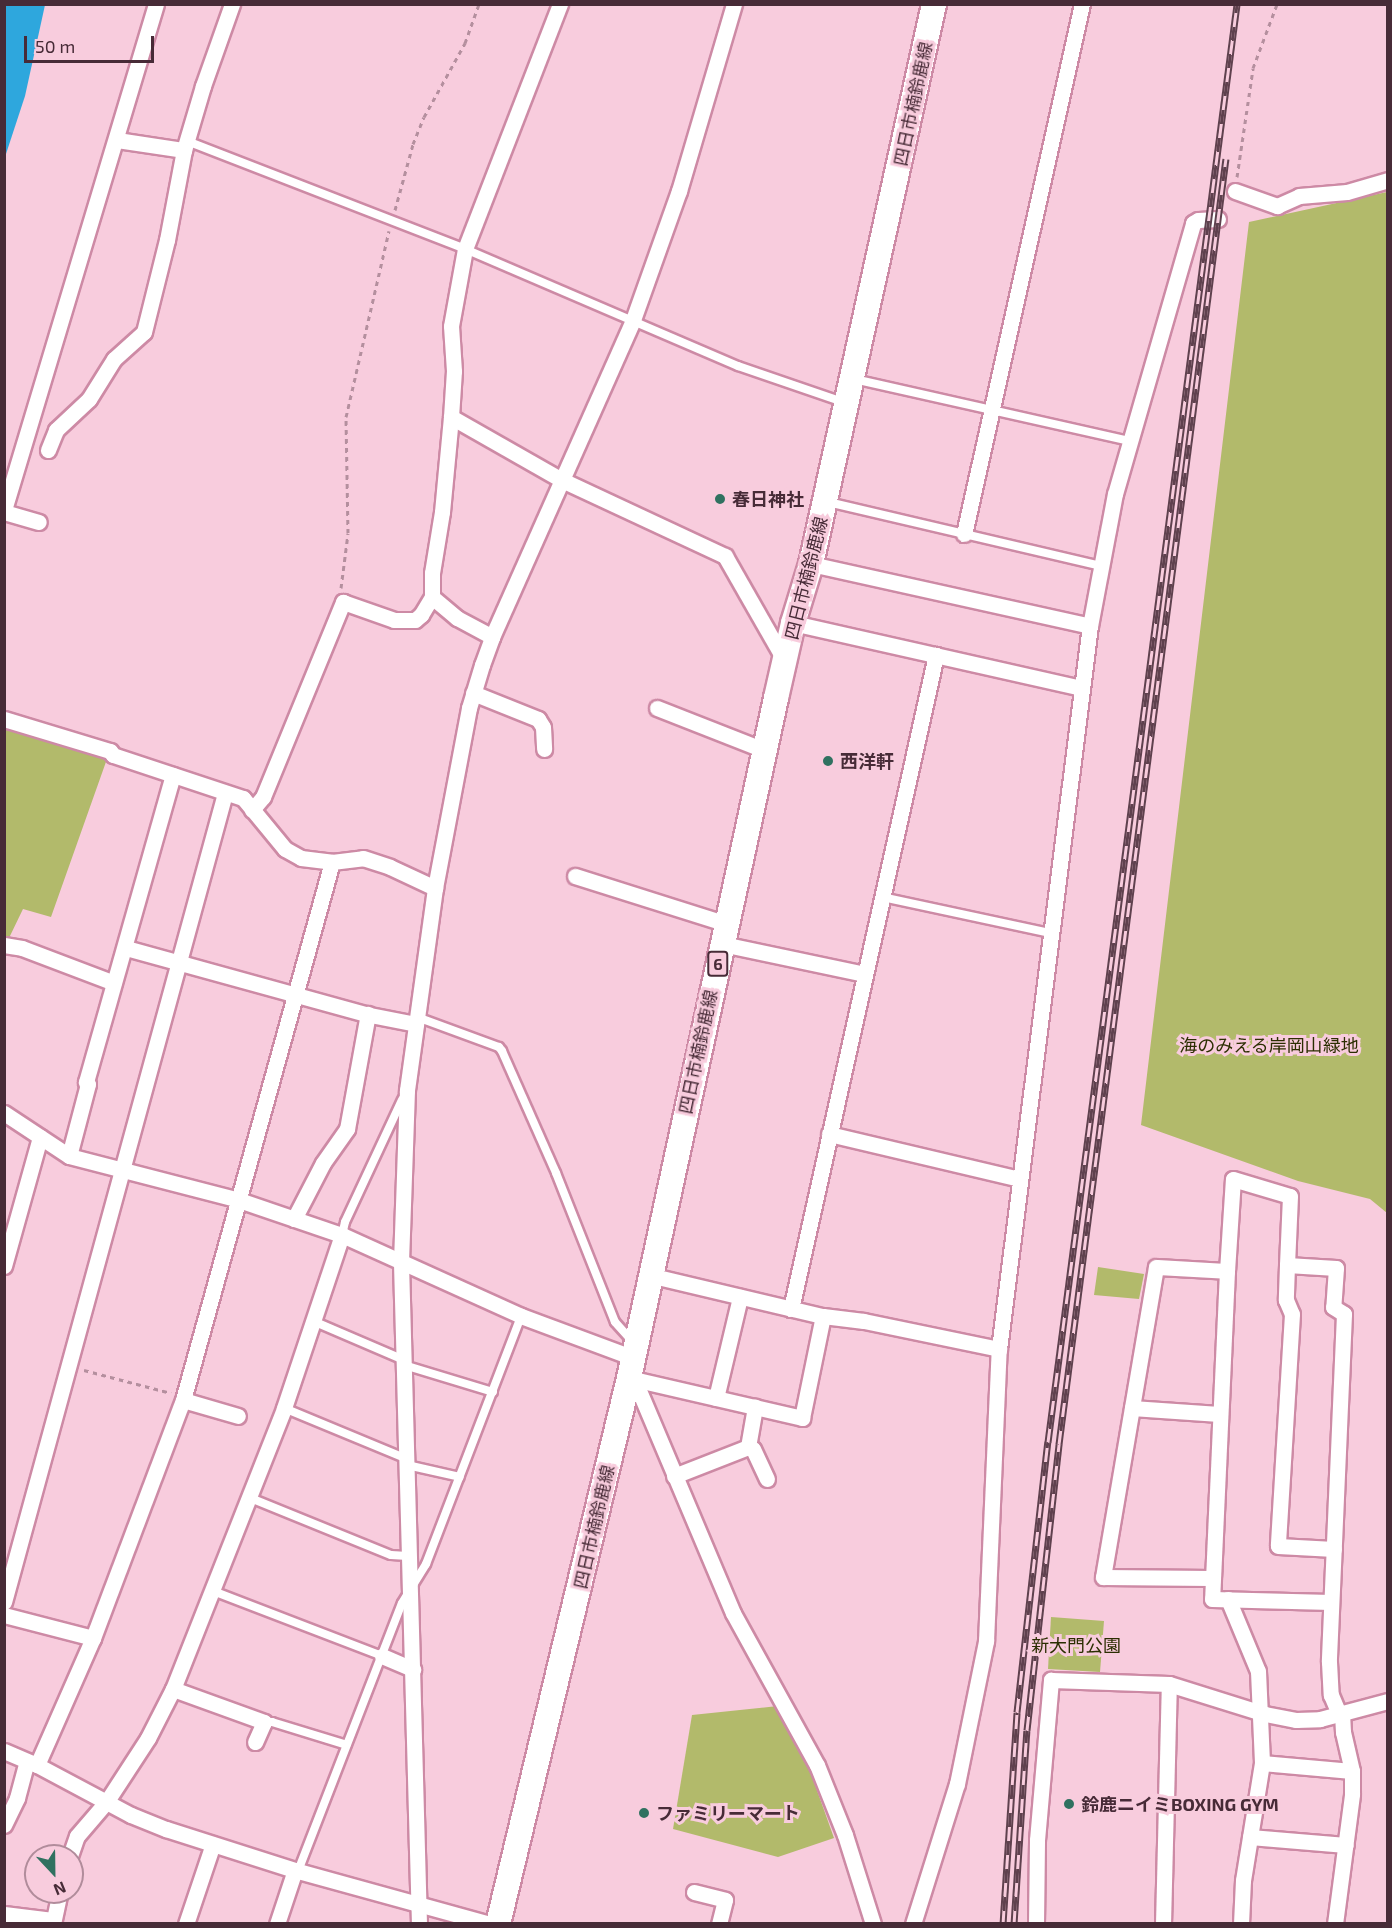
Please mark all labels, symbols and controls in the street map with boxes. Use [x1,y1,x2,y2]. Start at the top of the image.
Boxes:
scale bar [27,24,158,62]
text: 50 m [35,35,75,57]
street label: 四日市楠鈴鹿線 [889,40,937,168]
place label: 春日神社 [732,488,804,510]
marker: 春日神社 [713,492,727,506]
street label: 四日市楠鈴鹿線 [780,514,832,642]
place label: 西洋軒 [840,750,894,772]
marker: 西洋軒 [821,754,835,768]
road number: 6 [706,951,730,977]
street label: 四日市楠鈴鹿線 [674,988,722,1116]
park label: 海のみえる岸岡山緑地 [1179,1034,1359,1056]
street label: 四日市楠鈴鹿線 [569,1463,619,1591]
park label: 新大門公園 [1031,1634,1121,1656]
place label: 鈴鹿ニイミBOXING GYM [1081,1793,1279,1815]
marker: 鈴鹿ニイミBOXING GYM [1062,1797,1076,1811]
place label: ファミリーマート [656,1802,800,1824]
marker: ファミリーマート [637,1806,651,1820]
north arrow [24,1844,84,1904]
text: N [51,1878,69,1900]

